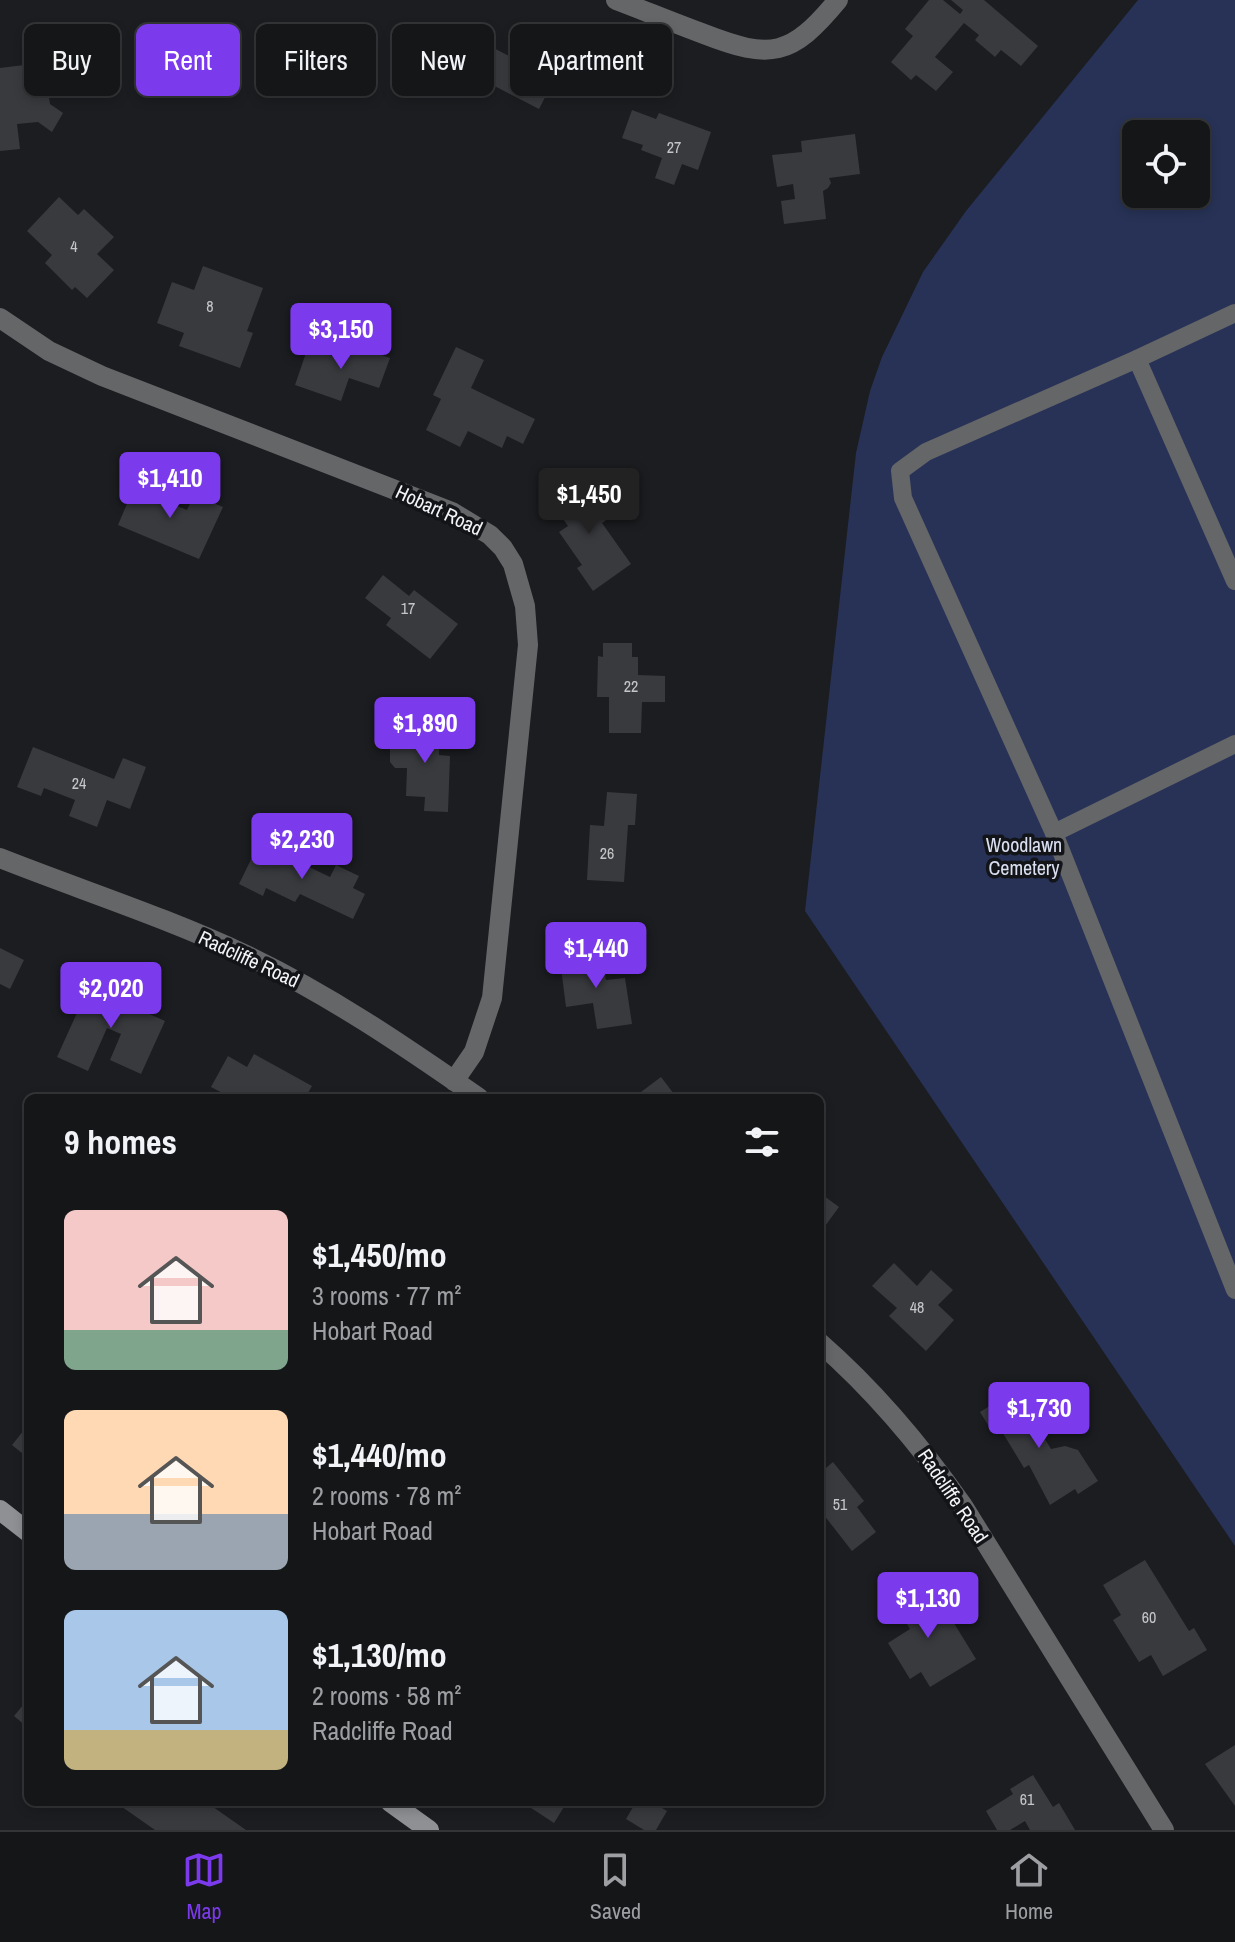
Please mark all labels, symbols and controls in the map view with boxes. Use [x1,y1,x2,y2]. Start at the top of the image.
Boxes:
chip: Buy [24,24,120,96]
chip: Rent [136,24,240,96]
chip: Filters [256,24,376,96]
chip: New [392,24,494,96]
chip: Apartment [510,24,672,96]
map controls [1122,120,1210,208]
button: locate [1122,120,1210,208]
house number: 27 [667,136,681,158]
house number: 4 [70,235,78,257]
house number: 8 [206,295,214,317]
pin: $3,150 [276,303,406,371]
text: $3,150 [308,311,374,346]
pin: $1,410 [105,452,235,520]
text: $1,410 [137,460,203,495]
pin: $1,450 [524,468,654,536]
text: $1,450 [556,476,622,511]
street label: Hobart Road [391,478,487,541]
house number: 17 [401,597,415,619]
house number: 22 [624,675,638,697]
pin: $1,890 [360,697,490,765]
text: $1,890 [392,705,458,740]
house number: 24 [72,772,86,794]
pin: $2,230 [237,813,367,881]
text: $2,230 [269,821,335,856]
park label: Woodlawn Cemetery [986,831,1062,881]
house number: 26 [600,842,614,864]
pin: $1,440 [531,922,661,990]
street label: Radcliffe Road [194,923,304,994]
text: $1,440 [563,930,629,965]
pin: $2,020 [46,962,176,1030]
text: $2,020 [78,970,144,1005]
text: 9 homes [64,1119,177,1165]
icon: filters [740,1120,784,1164]
text: $1,450/mo [312,1232,447,1278]
icon: home [128,1242,224,1338]
text: 3 rooms · 77 m² [312,1278,461,1313]
house number: 48 [910,1296,924,1318]
text: Hobart Road [312,1313,433,1348]
pin: $1,730 [974,1382,1104,1450]
text: $1,730 [1006,1390,1072,1425]
text: $1,440/mo [312,1432,447,1478]
icon: home [128,1442,224,1538]
street label: Radcliffe Road [912,1443,995,1548]
text: 2 rooms · 78 m² [312,1478,461,1513]
house number: 51 [833,1493,848,1515]
text: Hobart Road [312,1513,433,1548]
pin: $1,130 [863,1572,993,1640]
text: $1,130 [895,1580,961,1615]
house number: 60 [1142,1606,1156,1628]
text: $1,130/mo [312,1632,447,1678]
icon: home [128,1642,224,1738]
text: 2 rooms · 58 m² [312,1678,461,1713]
text: Radcliffe Road [312,1713,453,1748]
house number: 61 [1020,1788,1035,1810]
tab: Map [182,1848,226,1926]
tab: Saved [590,1848,641,1926]
tab: Home [1005,1848,1053,1926]

